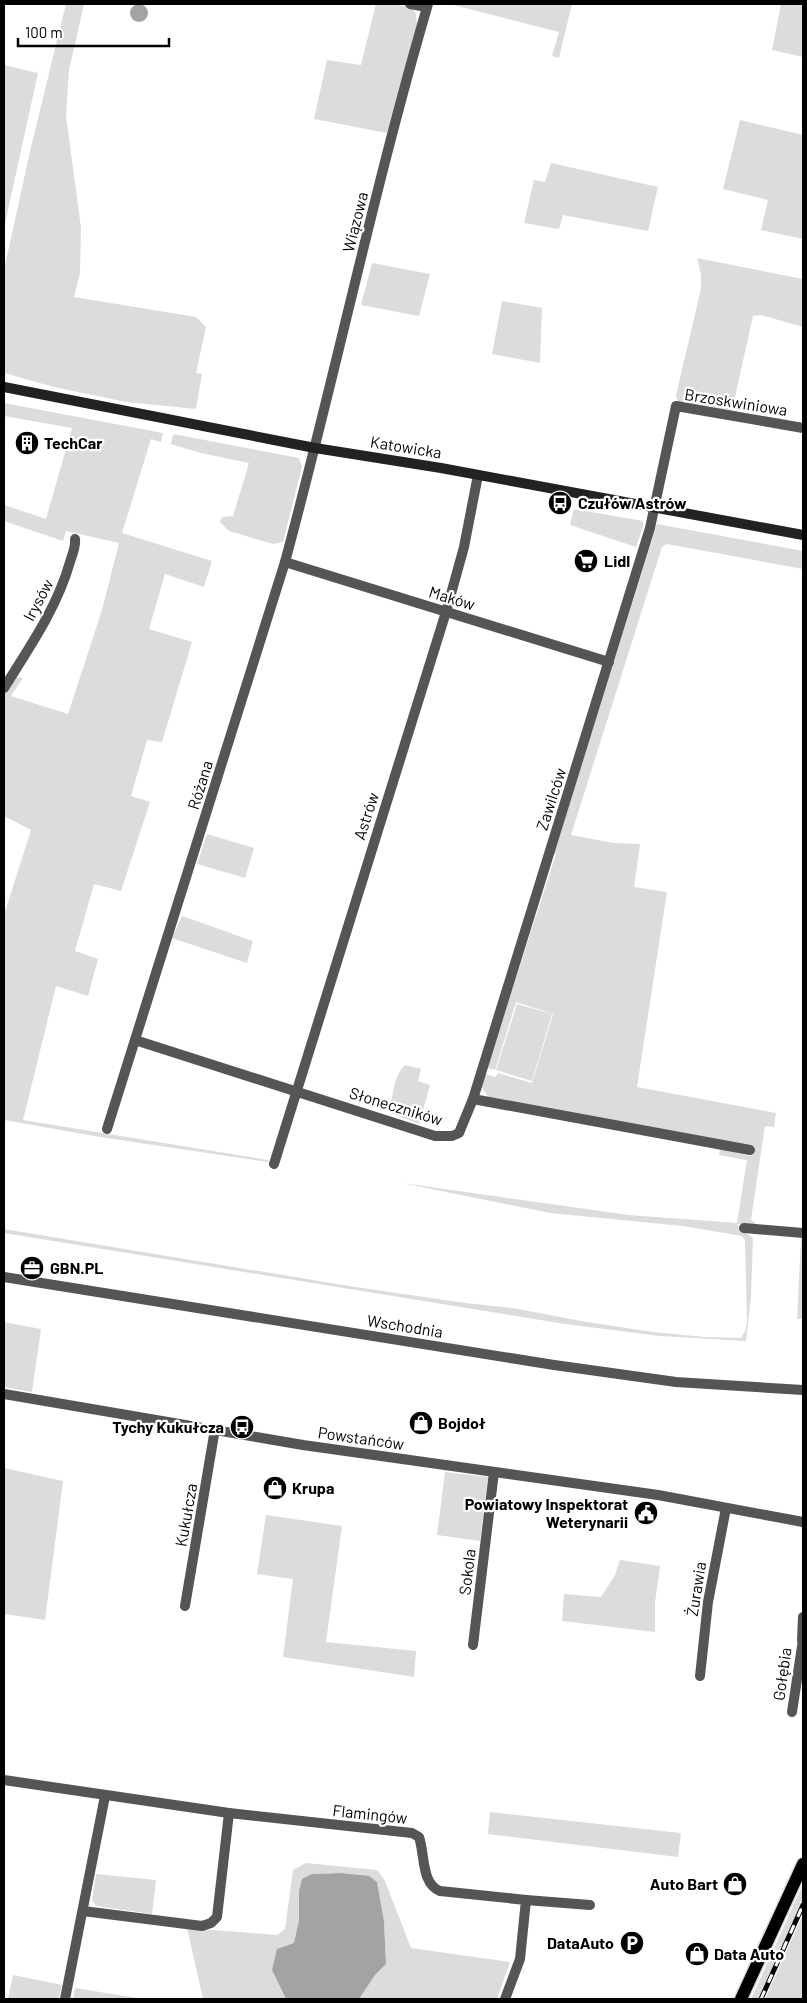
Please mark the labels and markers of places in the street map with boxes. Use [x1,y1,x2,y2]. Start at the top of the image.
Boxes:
building icon: TechCar [14,430,40,456]
place label: TechCar [44,433,102,452]
bus stop icon: Czułów Astrów [547,490,573,516]
place label: Czułów Astrów [578,493,687,512]
supermarket icon: Lidl [573,548,599,574]
place label: Lidl [604,551,630,570]
office icon: GBN.PL [19,1255,45,1281]
place label: GBN.PL [50,1258,103,1277]
shop icon: Bojdoł [408,1410,434,1436]
place label: Bojdoł [438,1413,486,1432]
bus stop icon: Tychy Kukułcza [229,1414,255,1440]
place label: Tychy Kukułcza [112,1417,224,1436]
shop icon: Krupa [262,1475,288,1501]
place label: Krupa [292,1478,334,1497]
place label: Powiatowy Inspektorat Weterynarii [465,1494,628,1531]
public building icon: Powiatowy Inspektorat Weterynarii [633,1500,659,1526]
shop icon: Auto Bart [722,1871,748,1897]
place label: Auto Bart [650,1874,718,1893]
parking icon: DataAuto [619,1930,645,1956]
place label: DataAuto [547,1933,614,1952]
shop icon: Data Auto [684,1941,710,1967]
place label: Data Auto [714,1944,784,1963]

